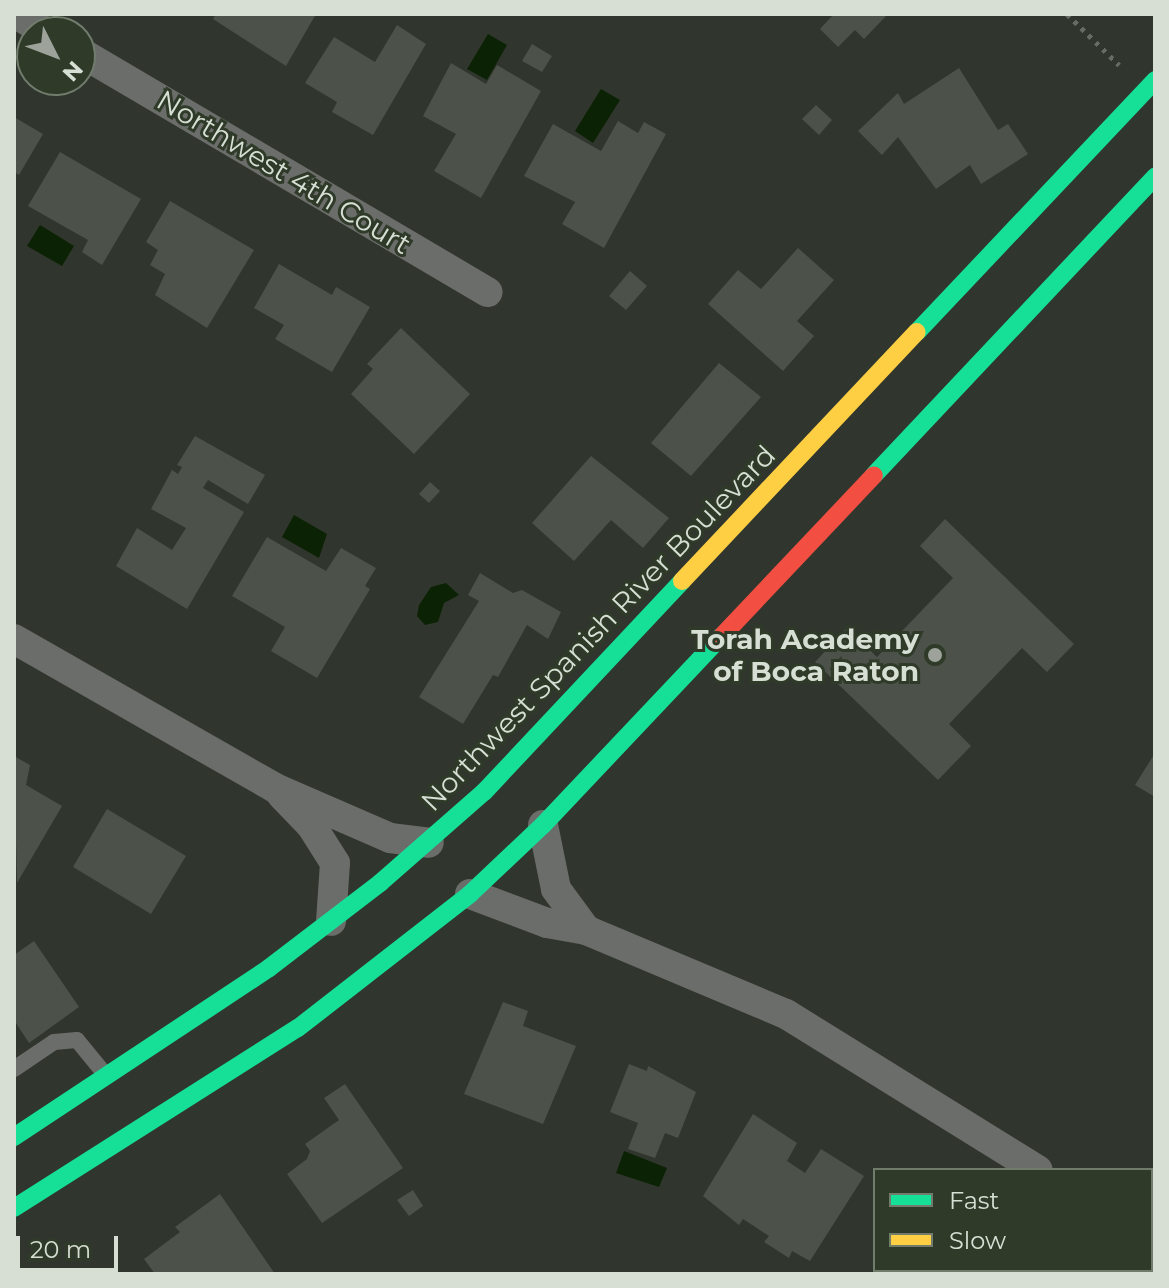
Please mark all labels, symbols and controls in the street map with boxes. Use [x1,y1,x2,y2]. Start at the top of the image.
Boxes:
north arrow [16,16,96,96]
text: N [57,55,89,87]
street label: Northwest 4th Court [151,83,417,261]
street label: Northwest Spanish River Boulevard [414,438,782,818]
place label: Torah Academy of Boca Raton [691,622,919,688]
marker: Torah Academy of Boca Raton [926,646,944,664]
legend [873,1168,1153,1272]
text: Fast [949,1186,999,1215]
scale bar [20,1220,122,1270]
text: Slow [949,1226,1006,1255]
text: 20 m [30,1235,91,1264]

